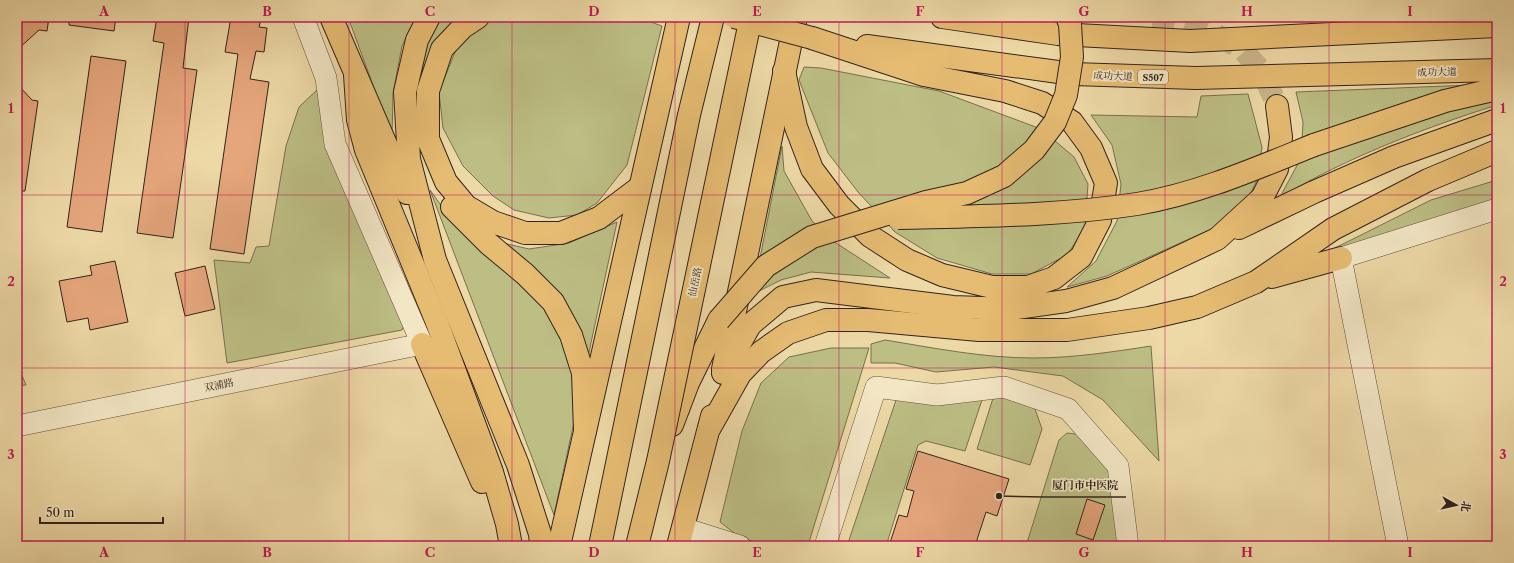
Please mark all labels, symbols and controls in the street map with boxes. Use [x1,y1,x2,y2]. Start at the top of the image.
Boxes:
text: A [98,3,110,19]
text: B [262,3,272,19]
text: C [425,3,435,19]
text: D [588,3,600,19]
text: E [752,3,762,19]
text: F [916,3,925,19]
text: G [1078,3,1090,19]
text: H [1241,3,1253,19]
text: I [1407,3,1413,19]
street label: 成功大道 [1417,65,1457,79]
street label: 成功大道 [1093,69,1133,83]
road number: S507 [1138,70,1168,84]
text: 1 [8,100,14,116]
text: 1 [1500,100,1506,116]
street label: 仙岳路 [685,266,704,299]
text: 2 [7,273,15,289]
text: 2 [1499,273,1507,289]
street label: 双浦路 [203,376,235,394]
text: 3 [7,446,15,462]
text: 3 [1499,446,1507,462]
callout: 厦门市中医院 [1044,474,1126,497]
text: 厦门市中医院 [1052,478,1119,492]
north arrow [1436,485,1476,525]
scale bar [40,499,163,525]
text: 北 [1458,500,1474,513]
text: 50 m [46,505,75,520]
text: A [98,544,110,560]
text: B [262,544,272,560]
text: C [425,544,435,560]
text: D [588,544,600,560]
text: E [752,544,762,560]
text: F [916,544,925,560]
text: G [1078,544,1090,560]
text: H [1241,544,1253,560]
text: I [1407,544,1413,560]

